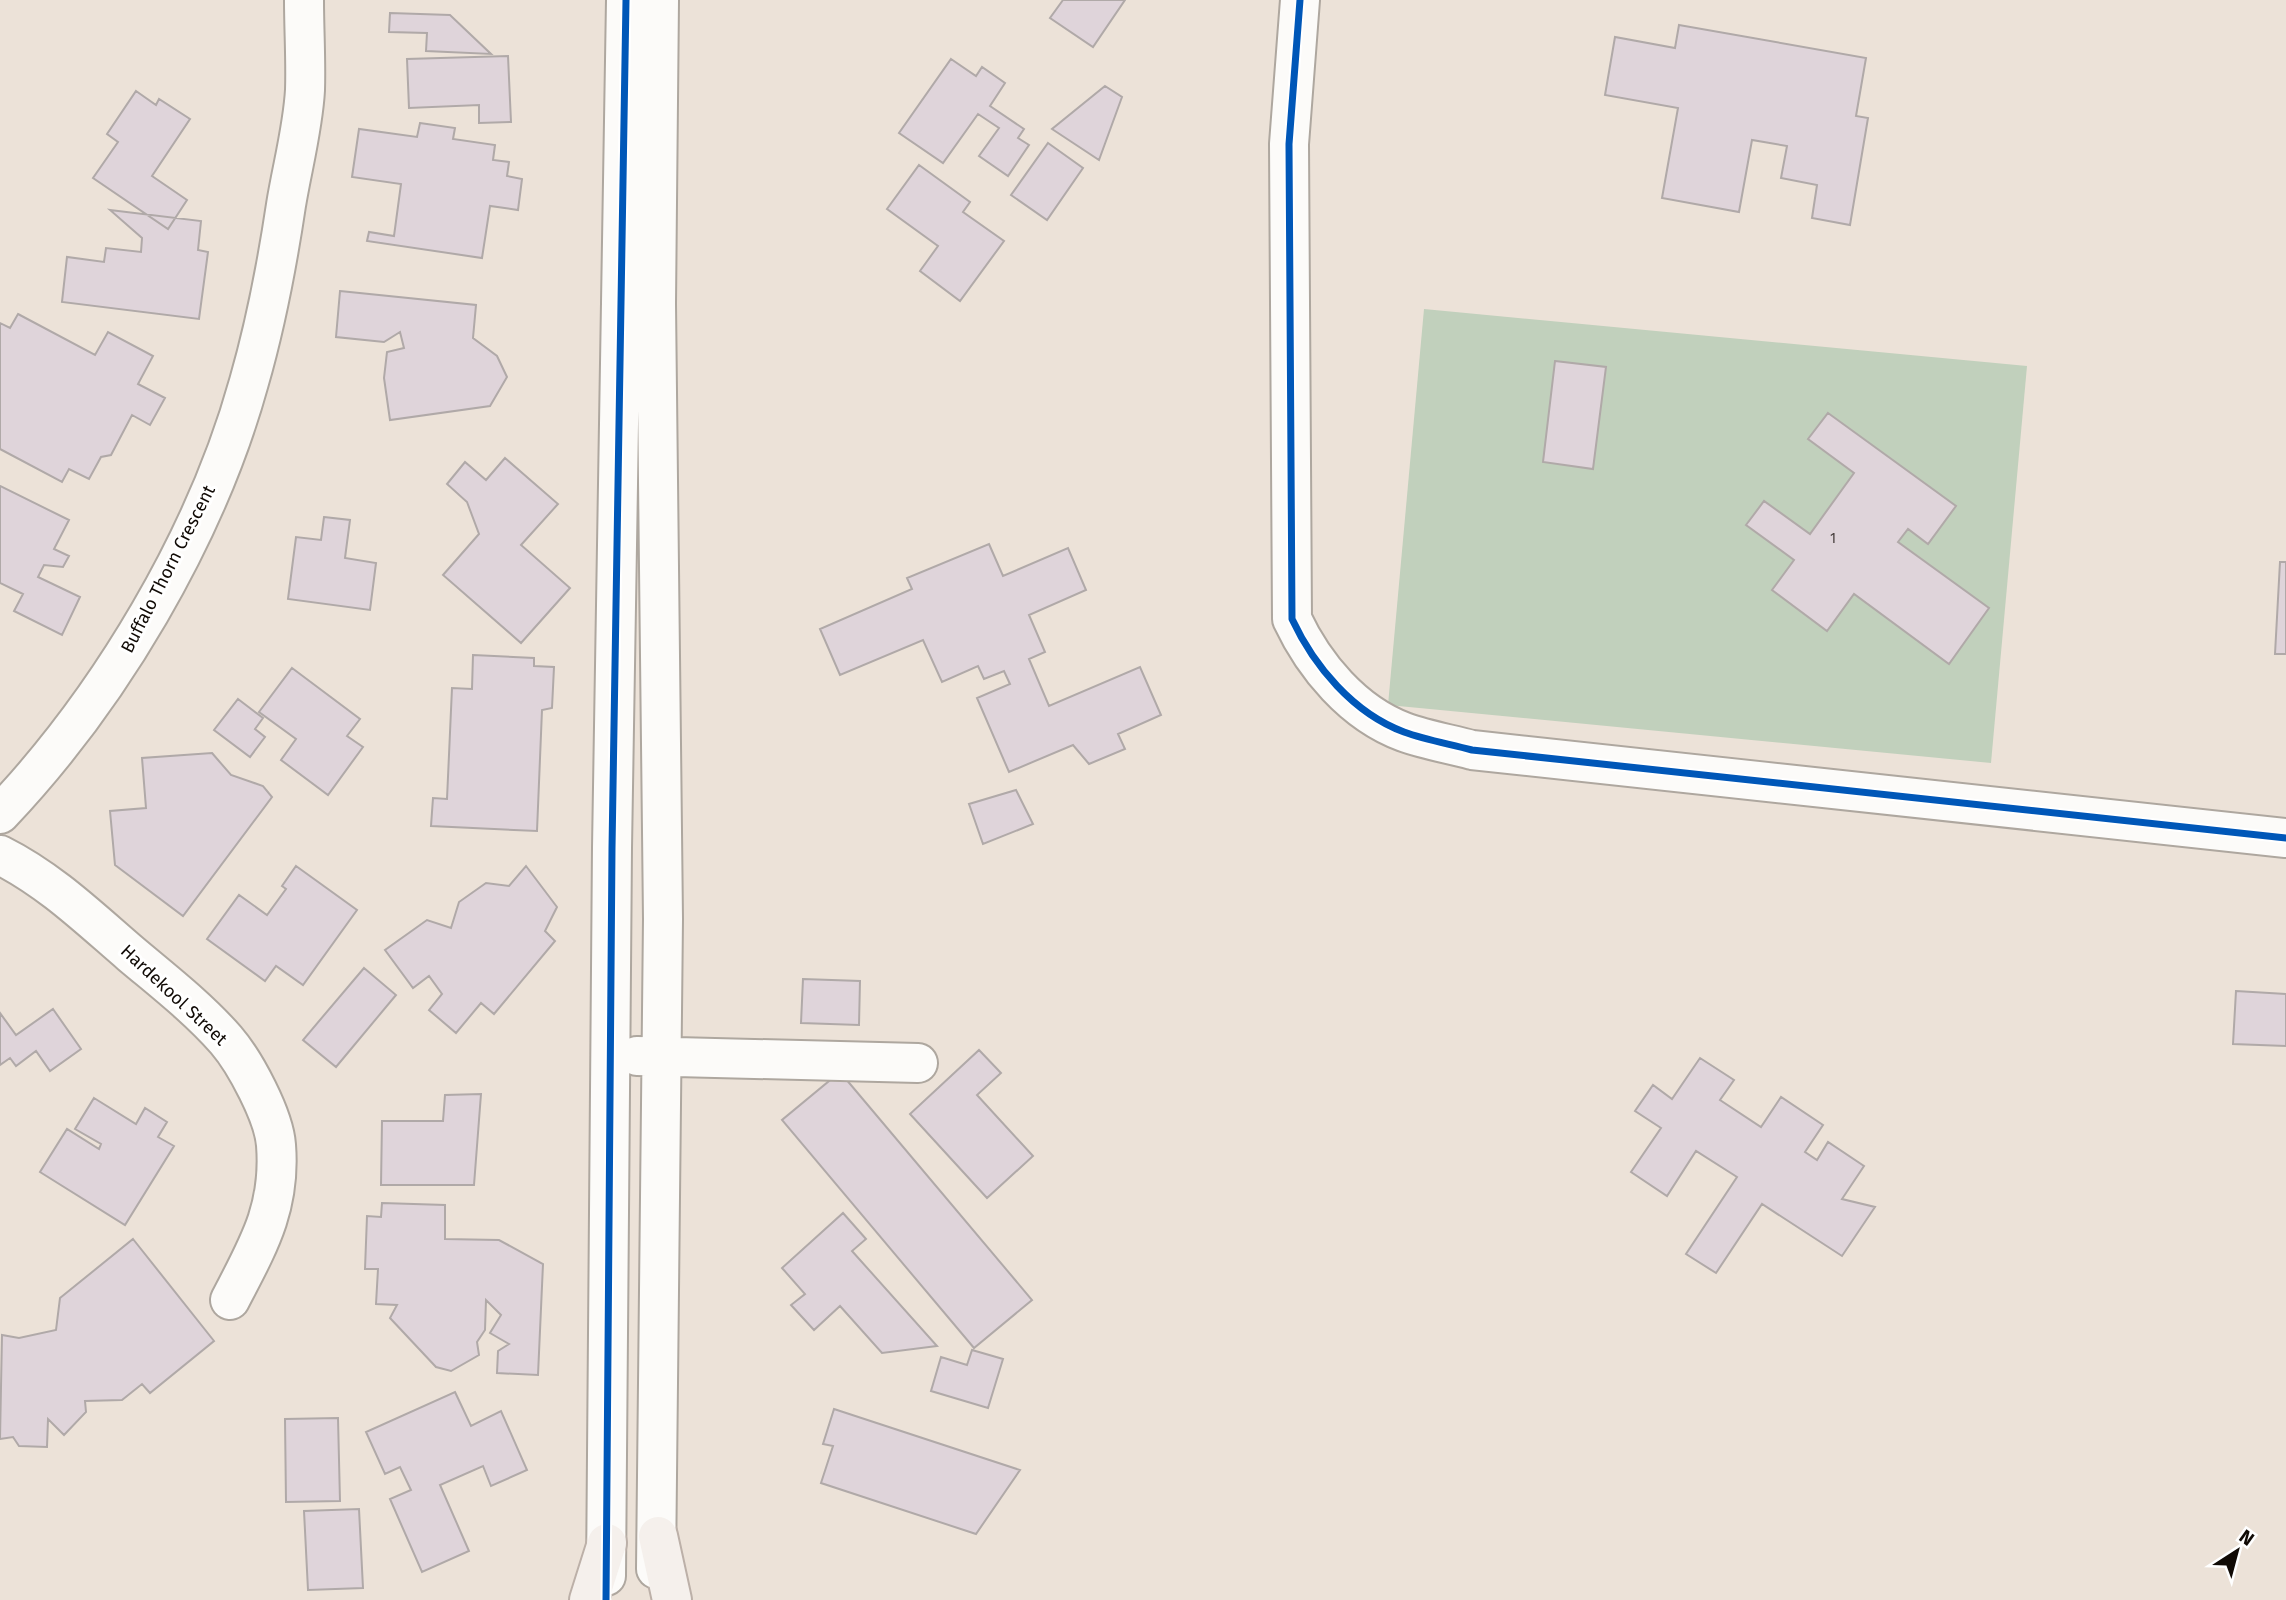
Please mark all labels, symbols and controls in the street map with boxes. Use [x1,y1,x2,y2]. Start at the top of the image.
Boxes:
street label: Buffalo Thorn Crescent [116,481,220,657]
house number: 1 [1830,530,1836,547]
street label: Hardekool Street [116,940,232,1050]
north arrow [2202,1516,2272,1586]
text: N [2235,1525,2259,1551]

